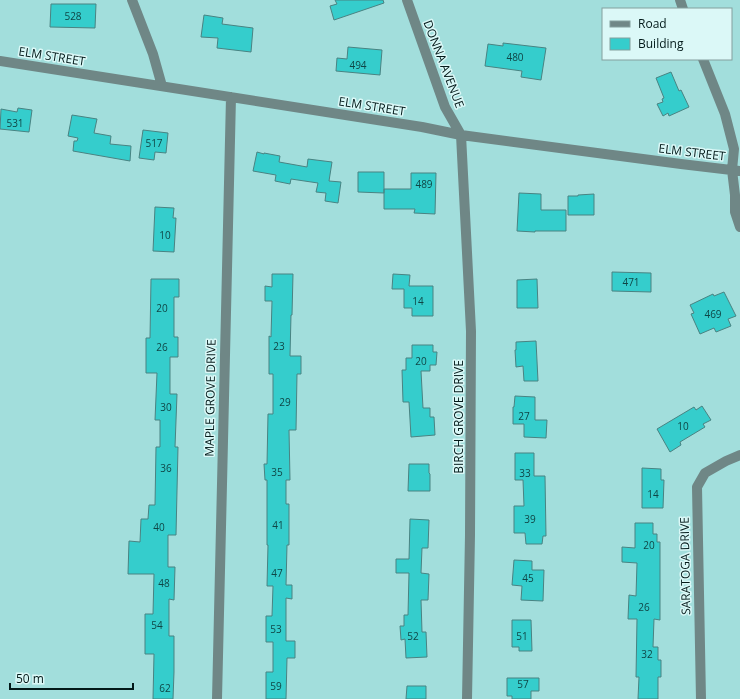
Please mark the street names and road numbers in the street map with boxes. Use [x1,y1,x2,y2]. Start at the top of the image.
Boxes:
street label: DONNA AVENUE [419,18,469,110]
street label: ELM STREET [17,42,87,70]
street label: ELM STREET [337,92,407,120]
street label: ELM STREET [658,139,727,165]
street label: MAPLE GROVE DRIVE [200,339,220,457]
street label: BIRCH GROVE DRIVE [450,360,467,474]
street label: SARATOGA DRIVE [676,517,694,615]

